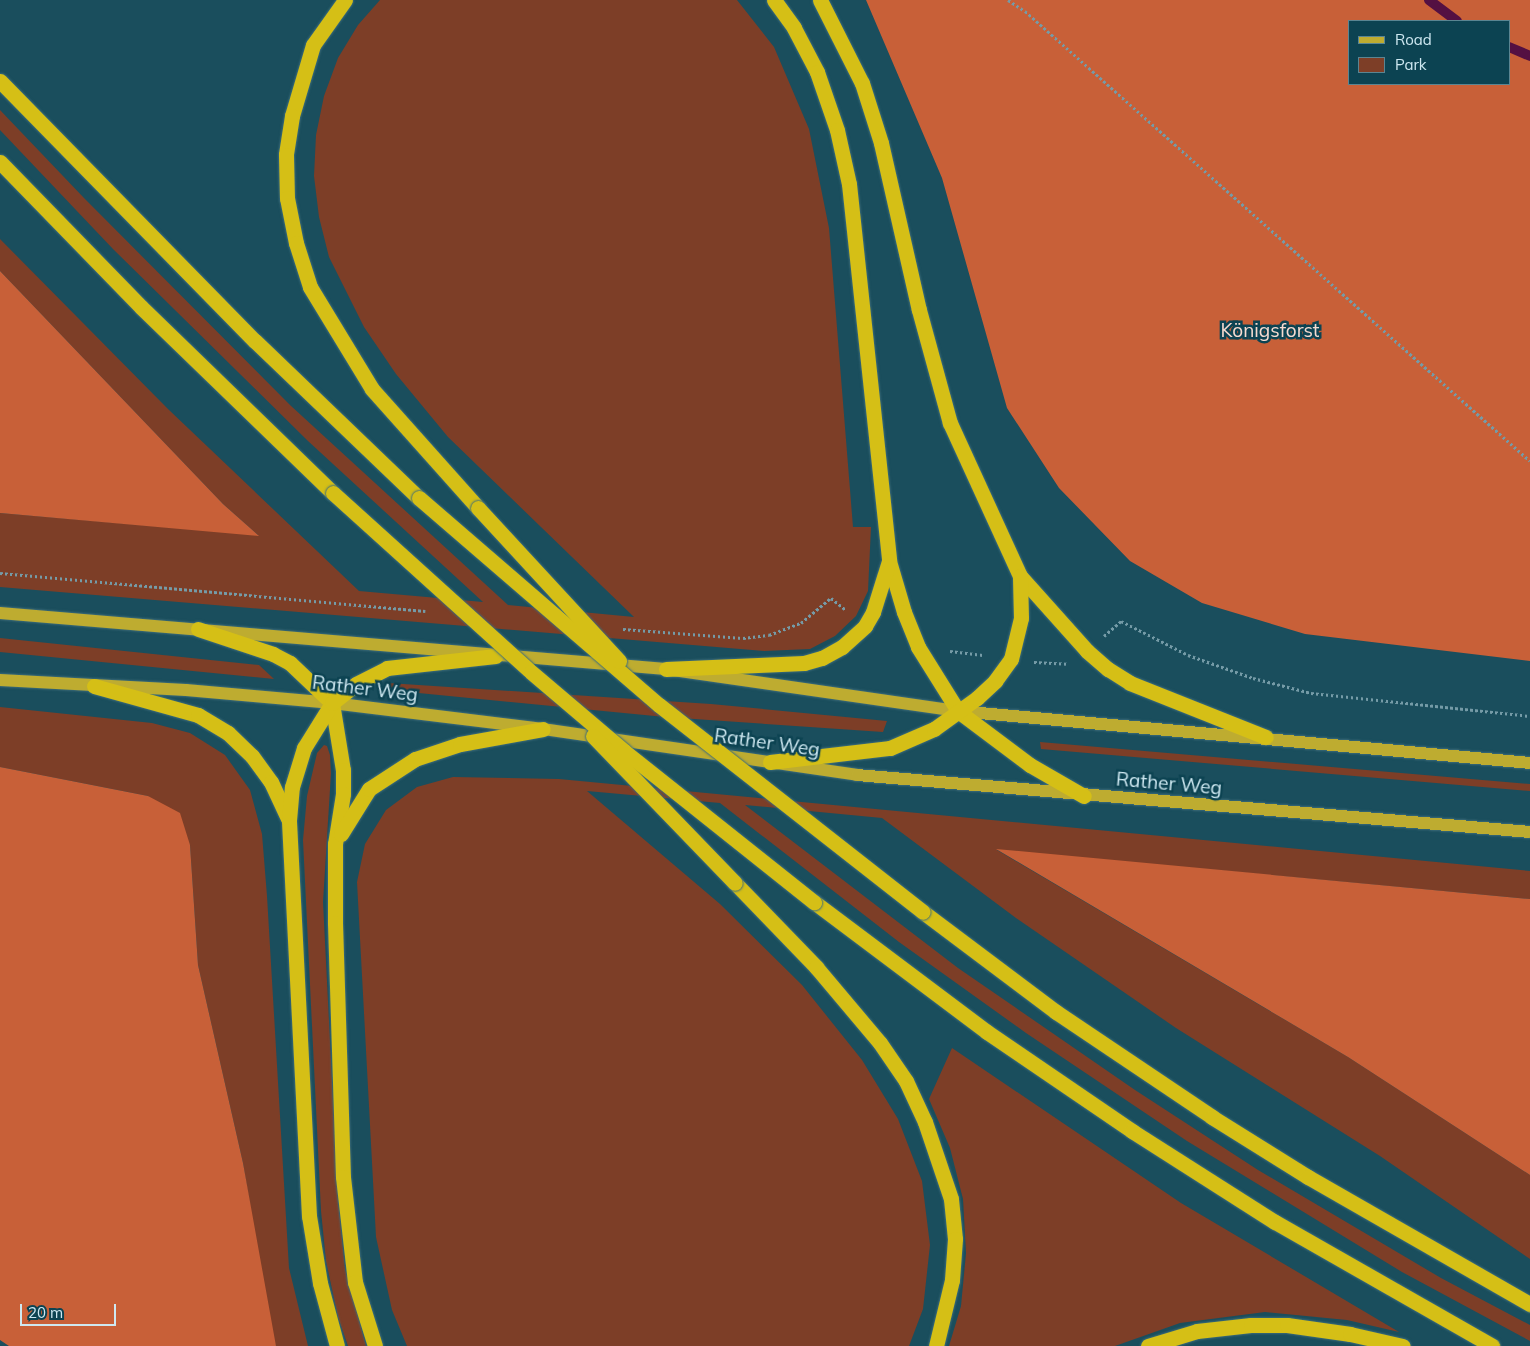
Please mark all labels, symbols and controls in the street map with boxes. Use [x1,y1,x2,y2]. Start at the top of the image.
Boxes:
legend [1348,20,1510,85]
text: Road [1395,30,1432,49]
text: Park [1395,55,1427,74]
park label: Königsforst [1221,320,1319,342]
street label: Rather Weg [311,671,419,707]
street label: Rather Weg [713,724,821,762]
street label: Rather Weg [1115,768,1223,800]
scale bar [22,1294,119,1326]
text: 20 m [28,1303,63,1322]

